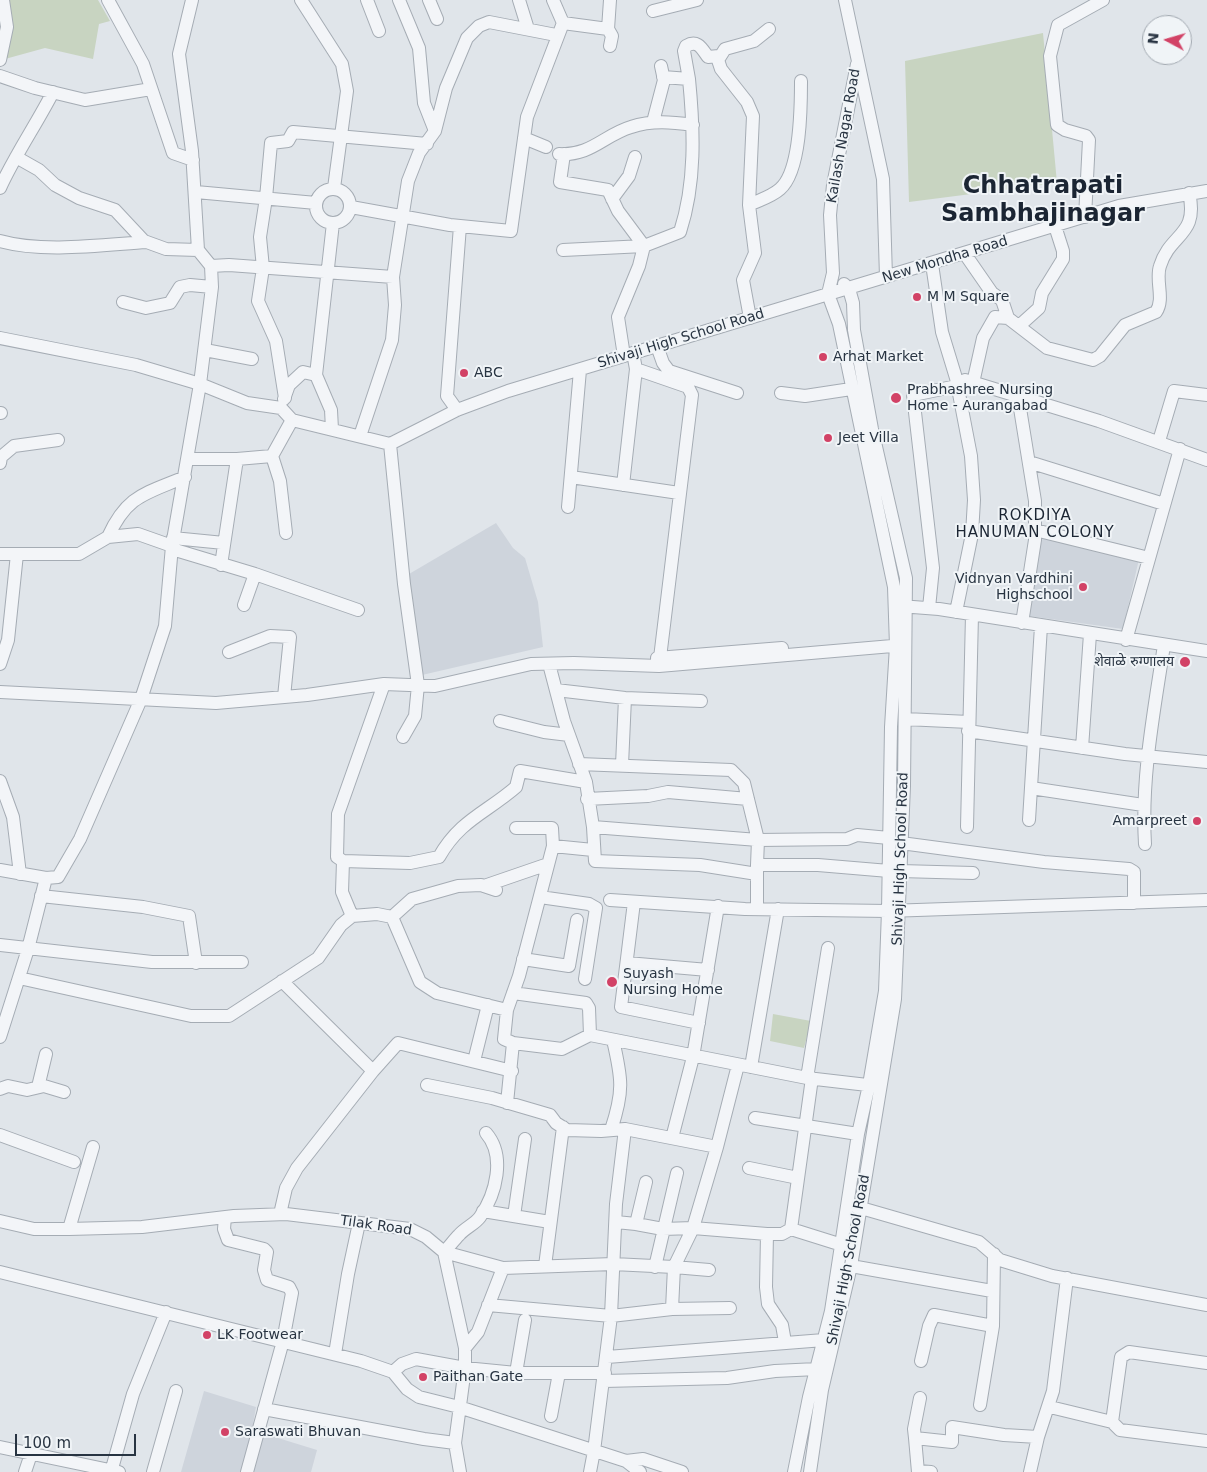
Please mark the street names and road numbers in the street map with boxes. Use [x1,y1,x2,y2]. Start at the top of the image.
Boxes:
street label: Kailash Nagar Road [824,67,864,205]
street label: New Mondha Road [880,233,1010,287]
street label: Shivaji High School Road [596,306,766,372]
street label: Shivaji High School Road [890,772,912,946]
street label: Shivaji High School Road [824,1173,874,1347]
street label: Tilak Road [339,1213,413,1239]

